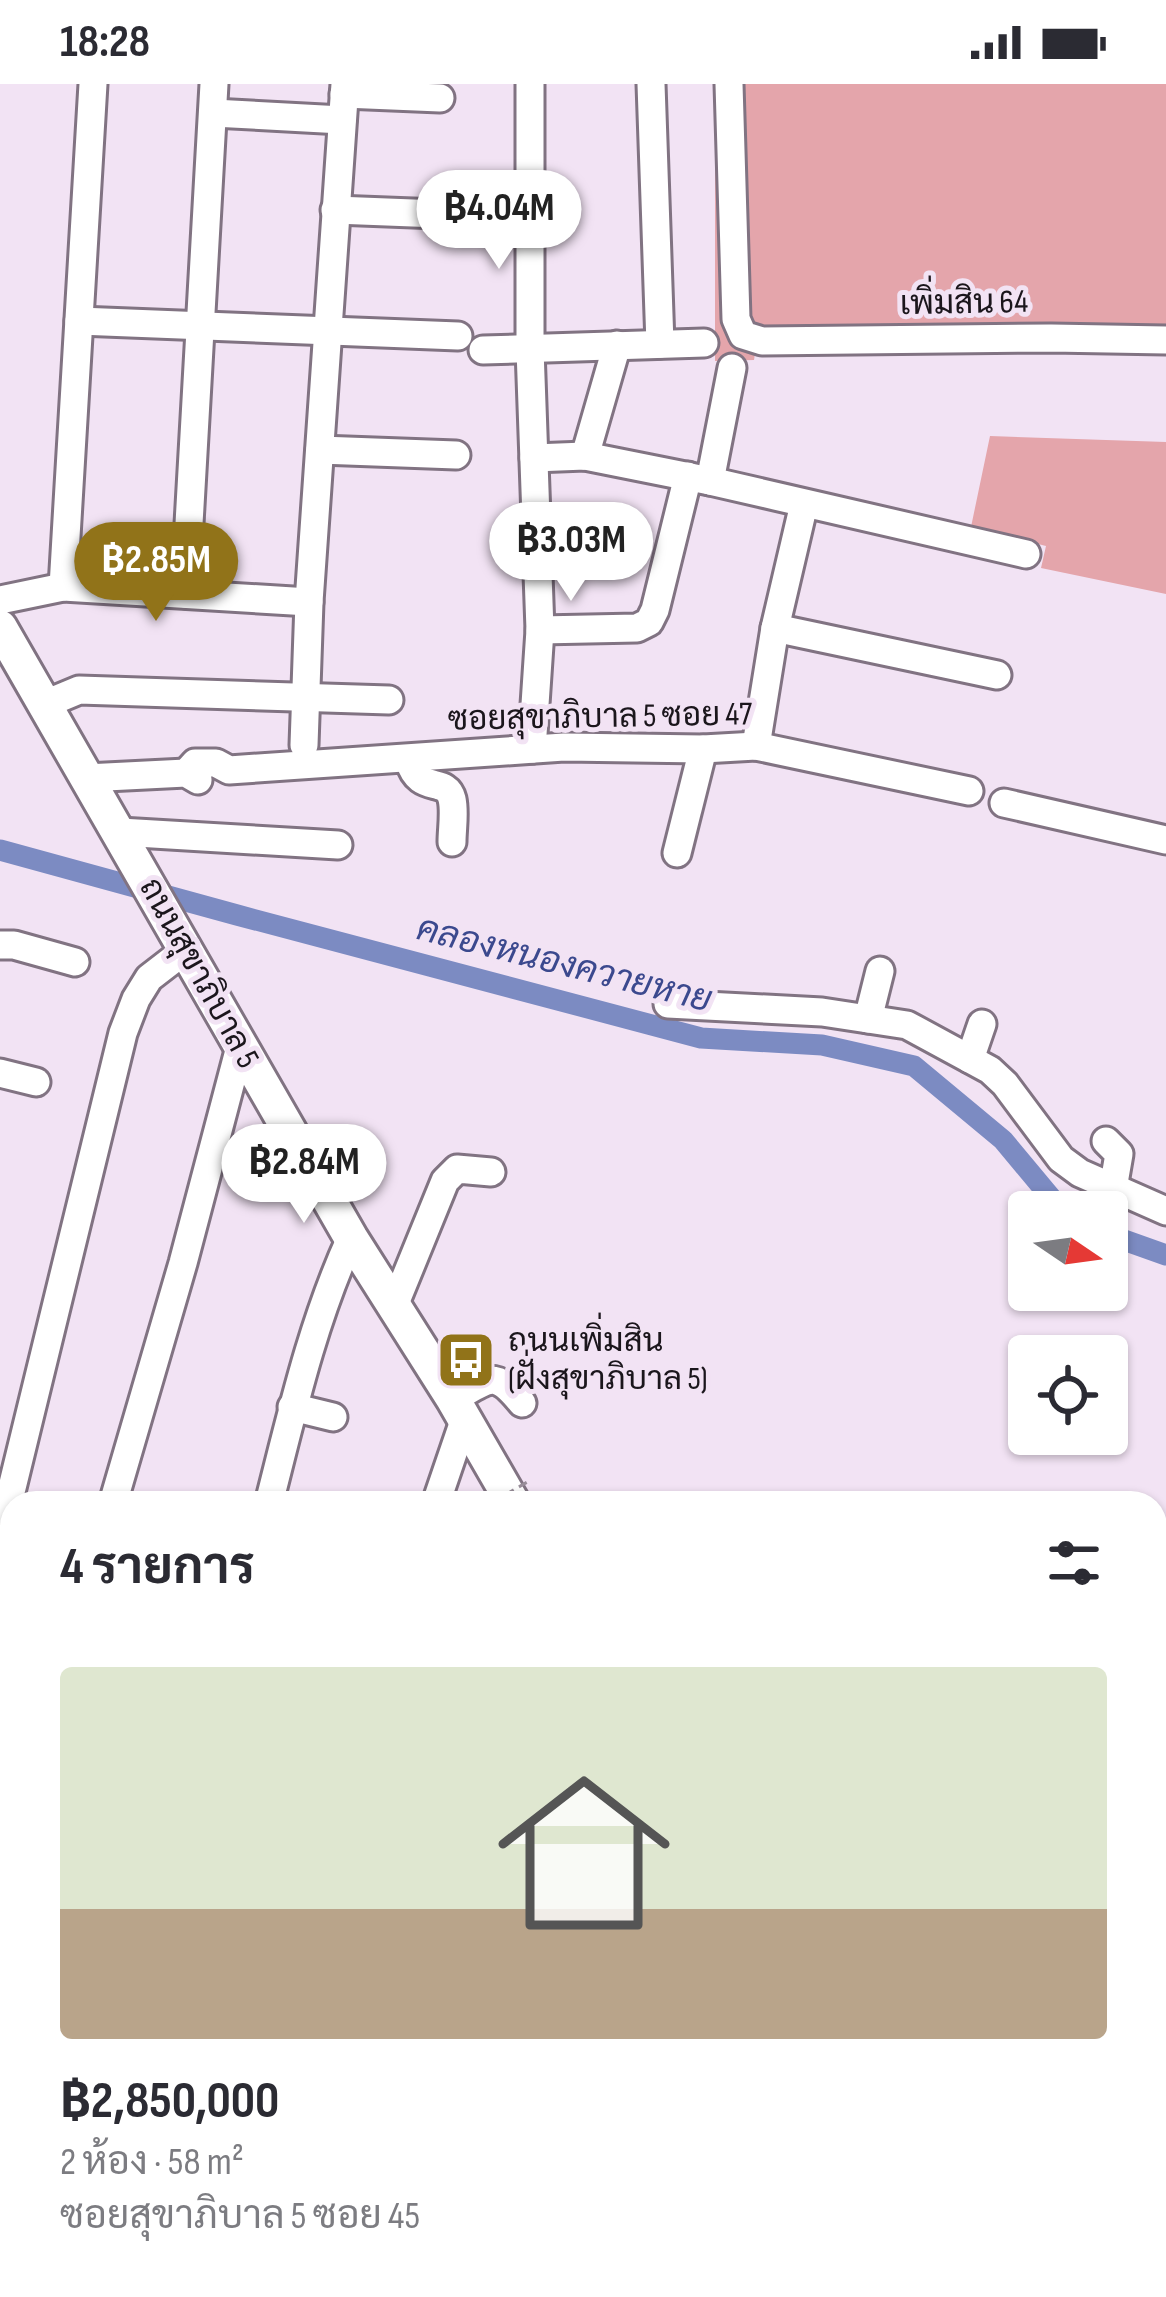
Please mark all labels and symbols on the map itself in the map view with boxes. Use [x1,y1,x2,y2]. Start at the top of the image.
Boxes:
pin: ฿4.04M [401,170,597,272]
street label: เพิ่มสิน 64 [899,272,1029,324]
pin: ฿3.03M [473,502,669,604]
pin: ฿2.85M [58,522,254,624]
street label: ซอยสุขาภิบาล 5 ซอย 47 [447,694,753,741]
street label: ถนนสุขาภิบาล 5 [129,871,268,1076]
water label: คลองหนองควายหาย [412,908,716,1022]
pin: ฿2.84M [206,1124,402,1226]
north arrow [1008,1191,1128,1311]
place label: ถนนเพิ่มสิน (ฝั่งสุขาภิบาล 5) [508,1312,708,1400]
bus stop icon: ถนนเพิ่มสิน (ฝั่งสุขาภิบาล 5) [435,1329,497,1391]

